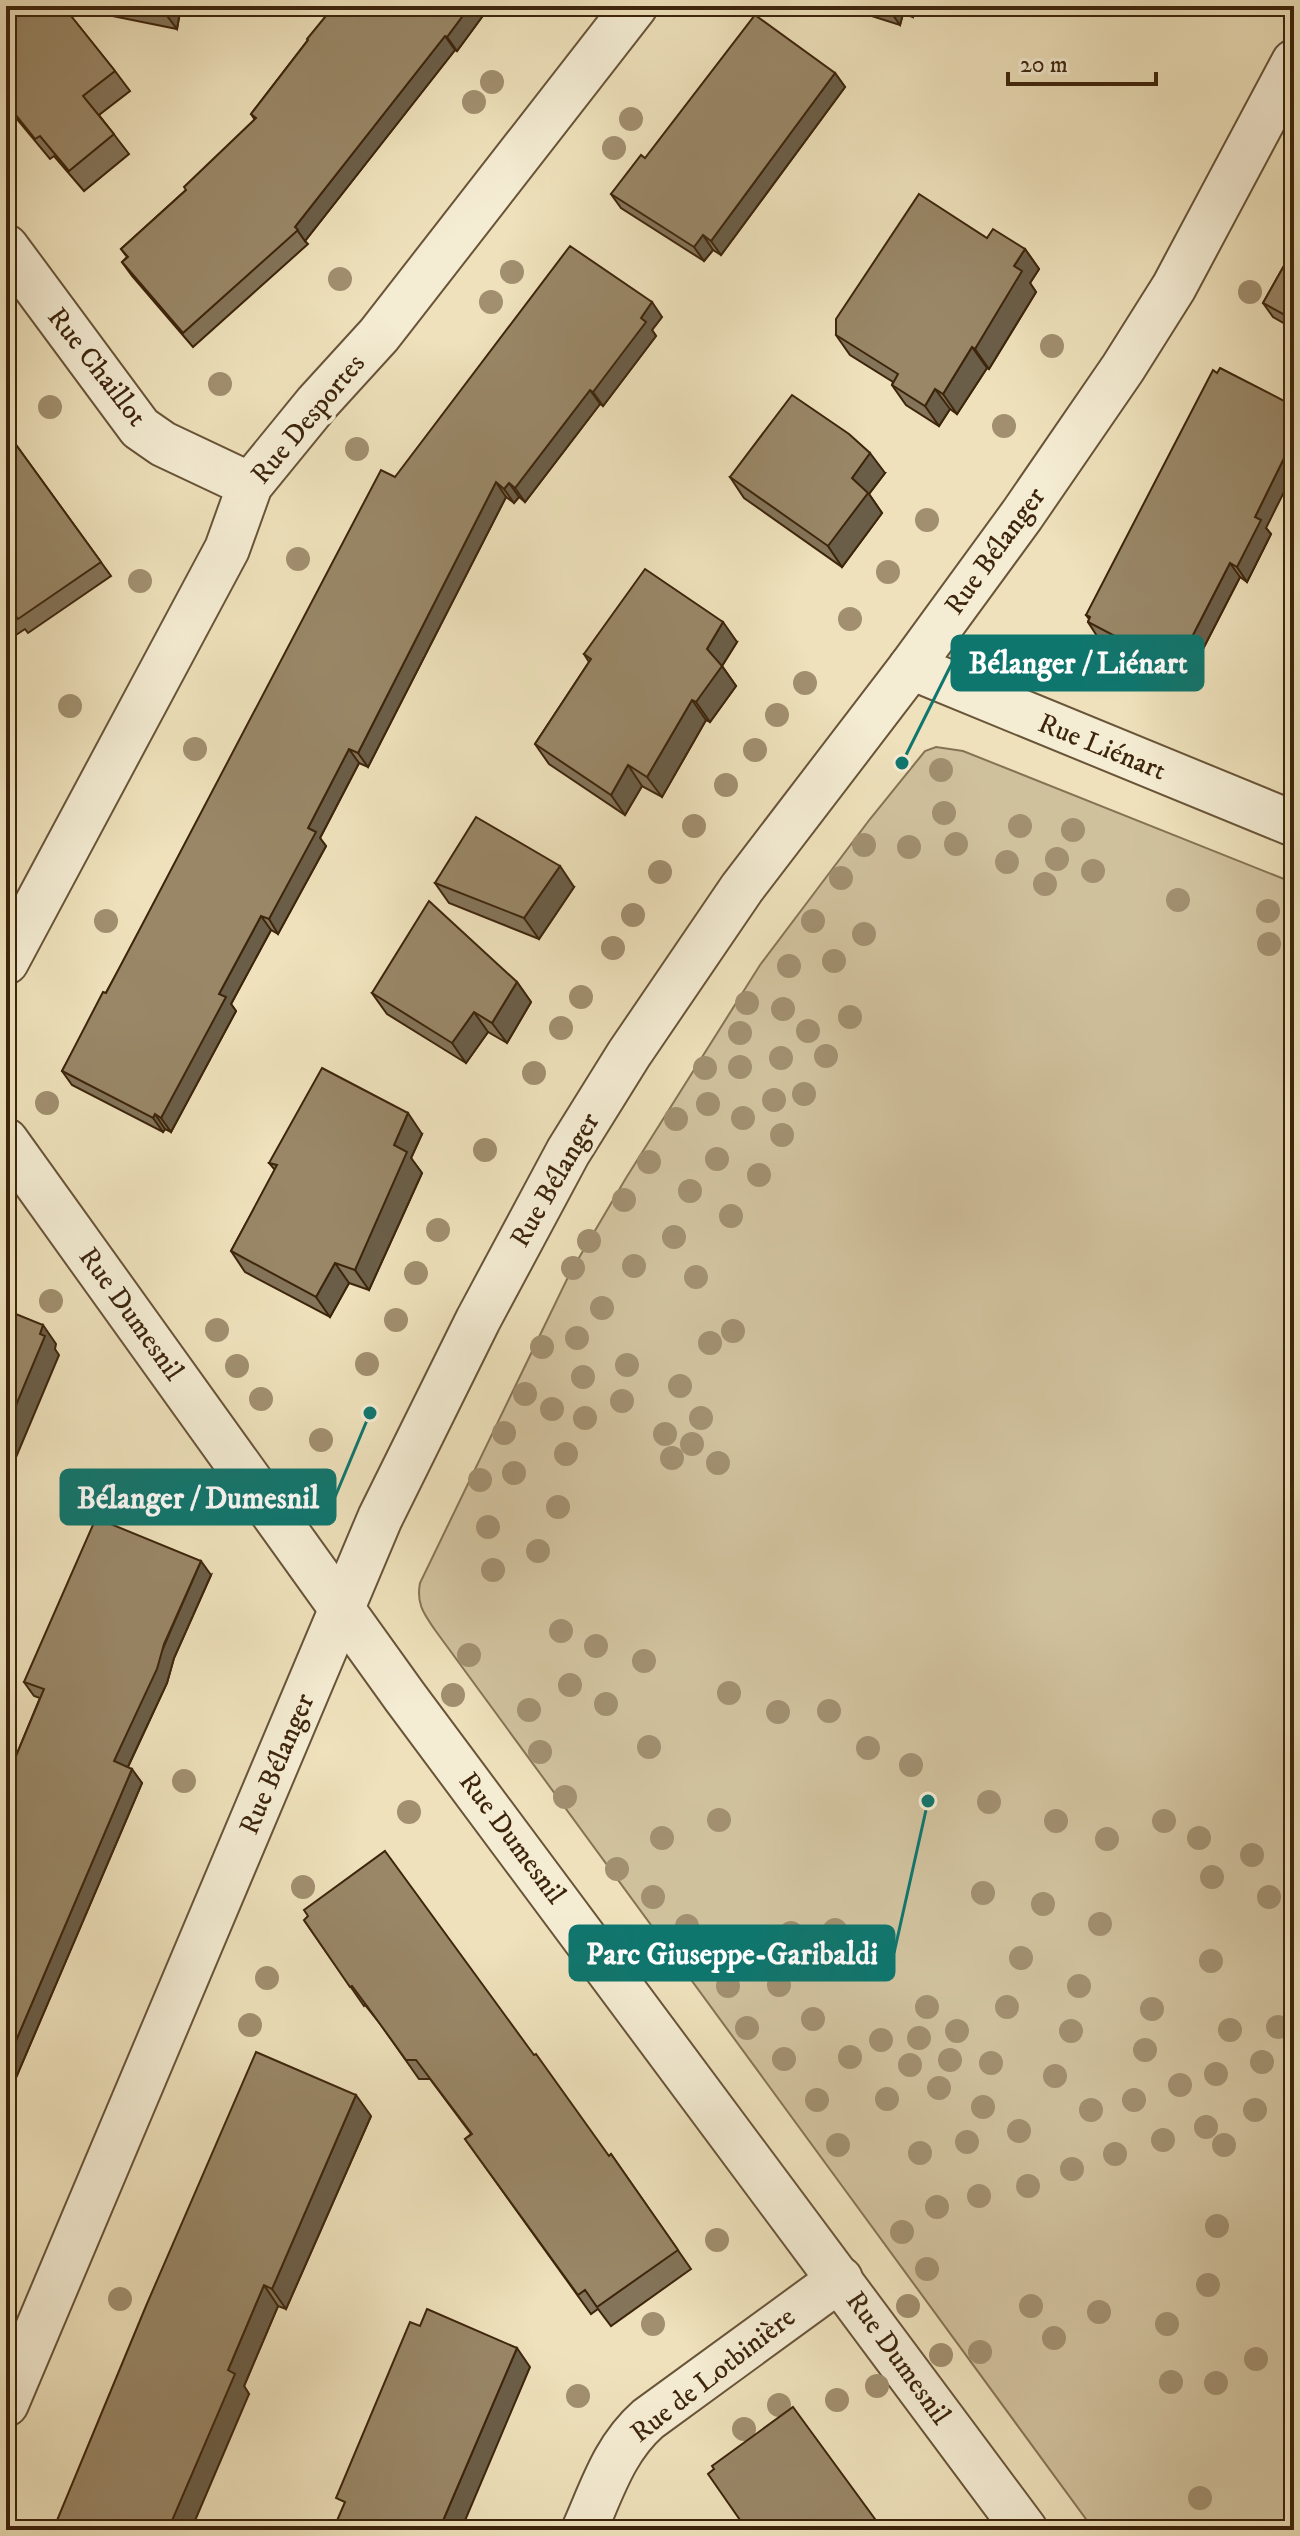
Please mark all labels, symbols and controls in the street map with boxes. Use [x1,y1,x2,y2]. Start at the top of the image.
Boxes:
scale bar [1008,36,1156,86]
text: 20 m [1020,50,1068,80]
street label: Rue Chaillot [40,300,154,434]
street label: Rue Desportes [243,347,373,491]
street label: Rue Bélanger [937,480,1053,622]
callout: Bélanger / Liénart [952,636,1203,690]
text: Bélanger / Liénart [968,646,1188,683]
street label: Rue Liénart [1033,706,1171,788]
street label: Rue Bélanger [502,1106,608,1254]
street label: Rue Dumesnil [71,1240,191,1388]
callout: Bélanger / Dumesnil [61,1470,335,1524]
text: Bélanger / Dumesnil [77,1481,320,1518]
street label: Rue Bélanger [232,1688,323,1840]
street label: Rue Dumesnil [451,1765,573,1911]
callout: Parc Giuseppe-Garibaldi [570,1926,894,1980]
text: Parc Giuseppe-Garibaldi [586,1937,878,1974]
street label: Rue Dumesnil [838,2284,958,2432]
street label: Rue de Lotbinière [623,2300,803,2450]

